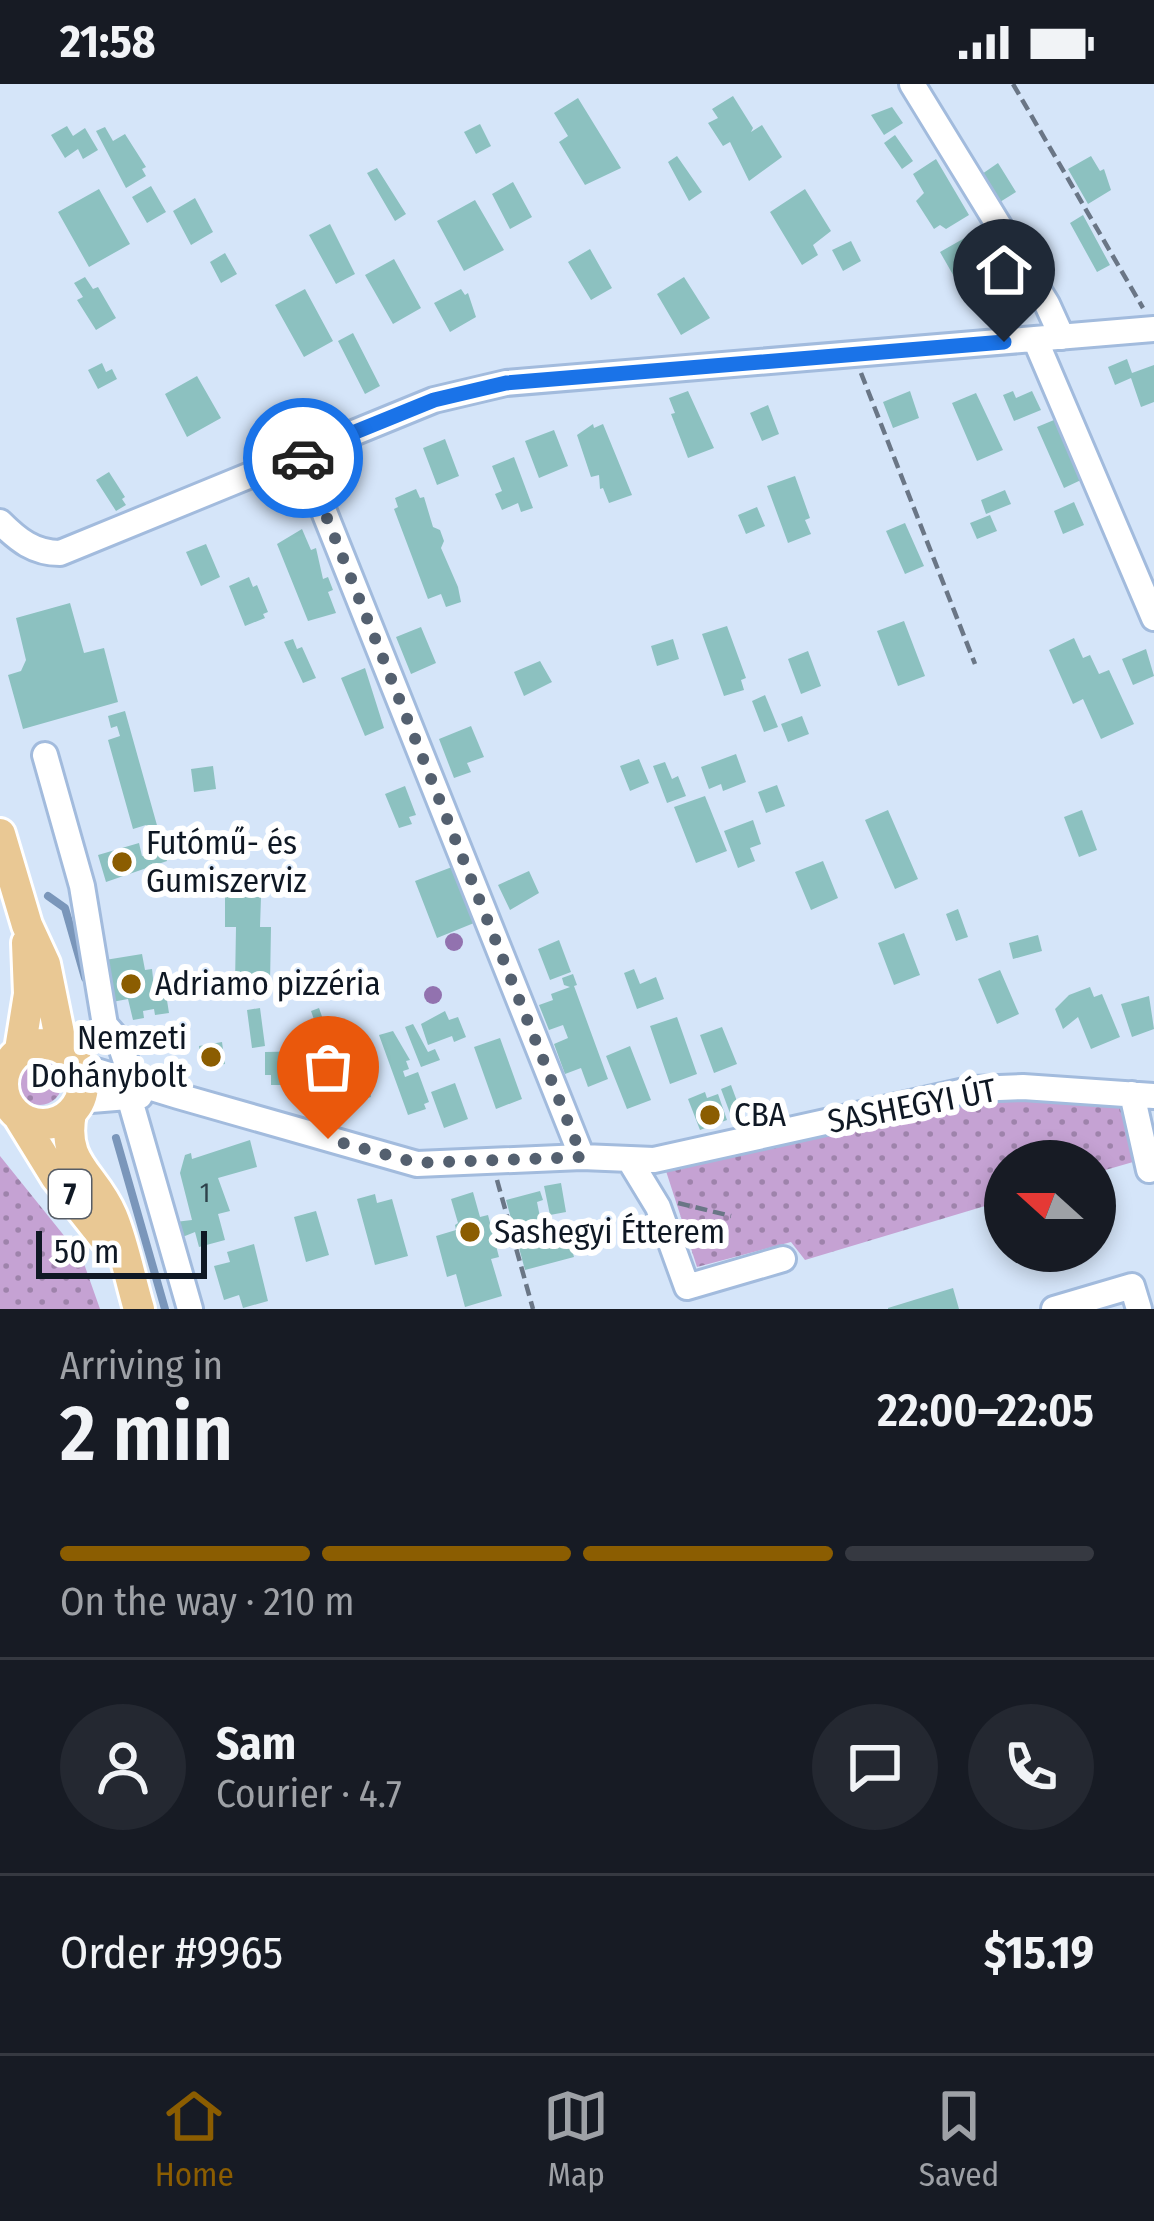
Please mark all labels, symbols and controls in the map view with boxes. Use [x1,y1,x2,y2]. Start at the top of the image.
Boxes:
text: 21:58 [60,15,156,69]
pin [953,219,1055,342]
icon: home [971,237,1037,303]
courier [243,398,363,518]
icon: car [270,425,336,491]
place label: Futómű- és Gumiszerviz [146,823,307,901]
marker: Futómű- és Gumiszerviz [109,849,135,875]
place label: Adriamo pizzéria [155,964,381,1004]
marker: Adriamo pizzéria [118,971,144,997]
pin [277,1016,379,1139]
place label: Nemzeti Dohánybolt [31,1018,187,1096]
icon: bag [295,1034,361,1100]
marker: Nemzeti Dohánybolt [198,1044,224,1070]
street label: SASHEGYI ÚT [824,1070,1000,1142]
place label: CBA [734,1095,787,1135]
marker: CBA [697,1102,723,1128]
north arrow [984,1140,1116,1272]
map controls [984,1140,1116,1272]
road number: 7 [49,1170,91,1218]
house number: 1 [200,1177,210,1209]
place label: Sashegyi Étterem [494,1212,725,1252]
marker: Sashegyi Étterem [457,1219,483,1245]
scale bar [36,1225,207,1278]
text: 50 m [54,1232,119,1272]
text: Arriving in [60,1343,223,1389]
text: 22:00–22:05 [877,1384,1094,1438]
text: 2 min [60,1387,233,1481]
text: On the way · 210 m [60,1579,355,1625]
button: person [60,1704,186,1830]
button: chat [812,1704,938,1830]
button: phone [968,1704,1094,1830]
text: Sam [216,1717,296,1771]
text: Courier · 4.7 [216,1771,402,1817]
text: Order #9965 [60,1926,283,1980]
text: $15.19 [984,1926,1094,1980]
tab: Home [155,2083,234,2195]
tab: Map [543,2083,609,2195]
tab: Saved [919,2083,999,2195]

